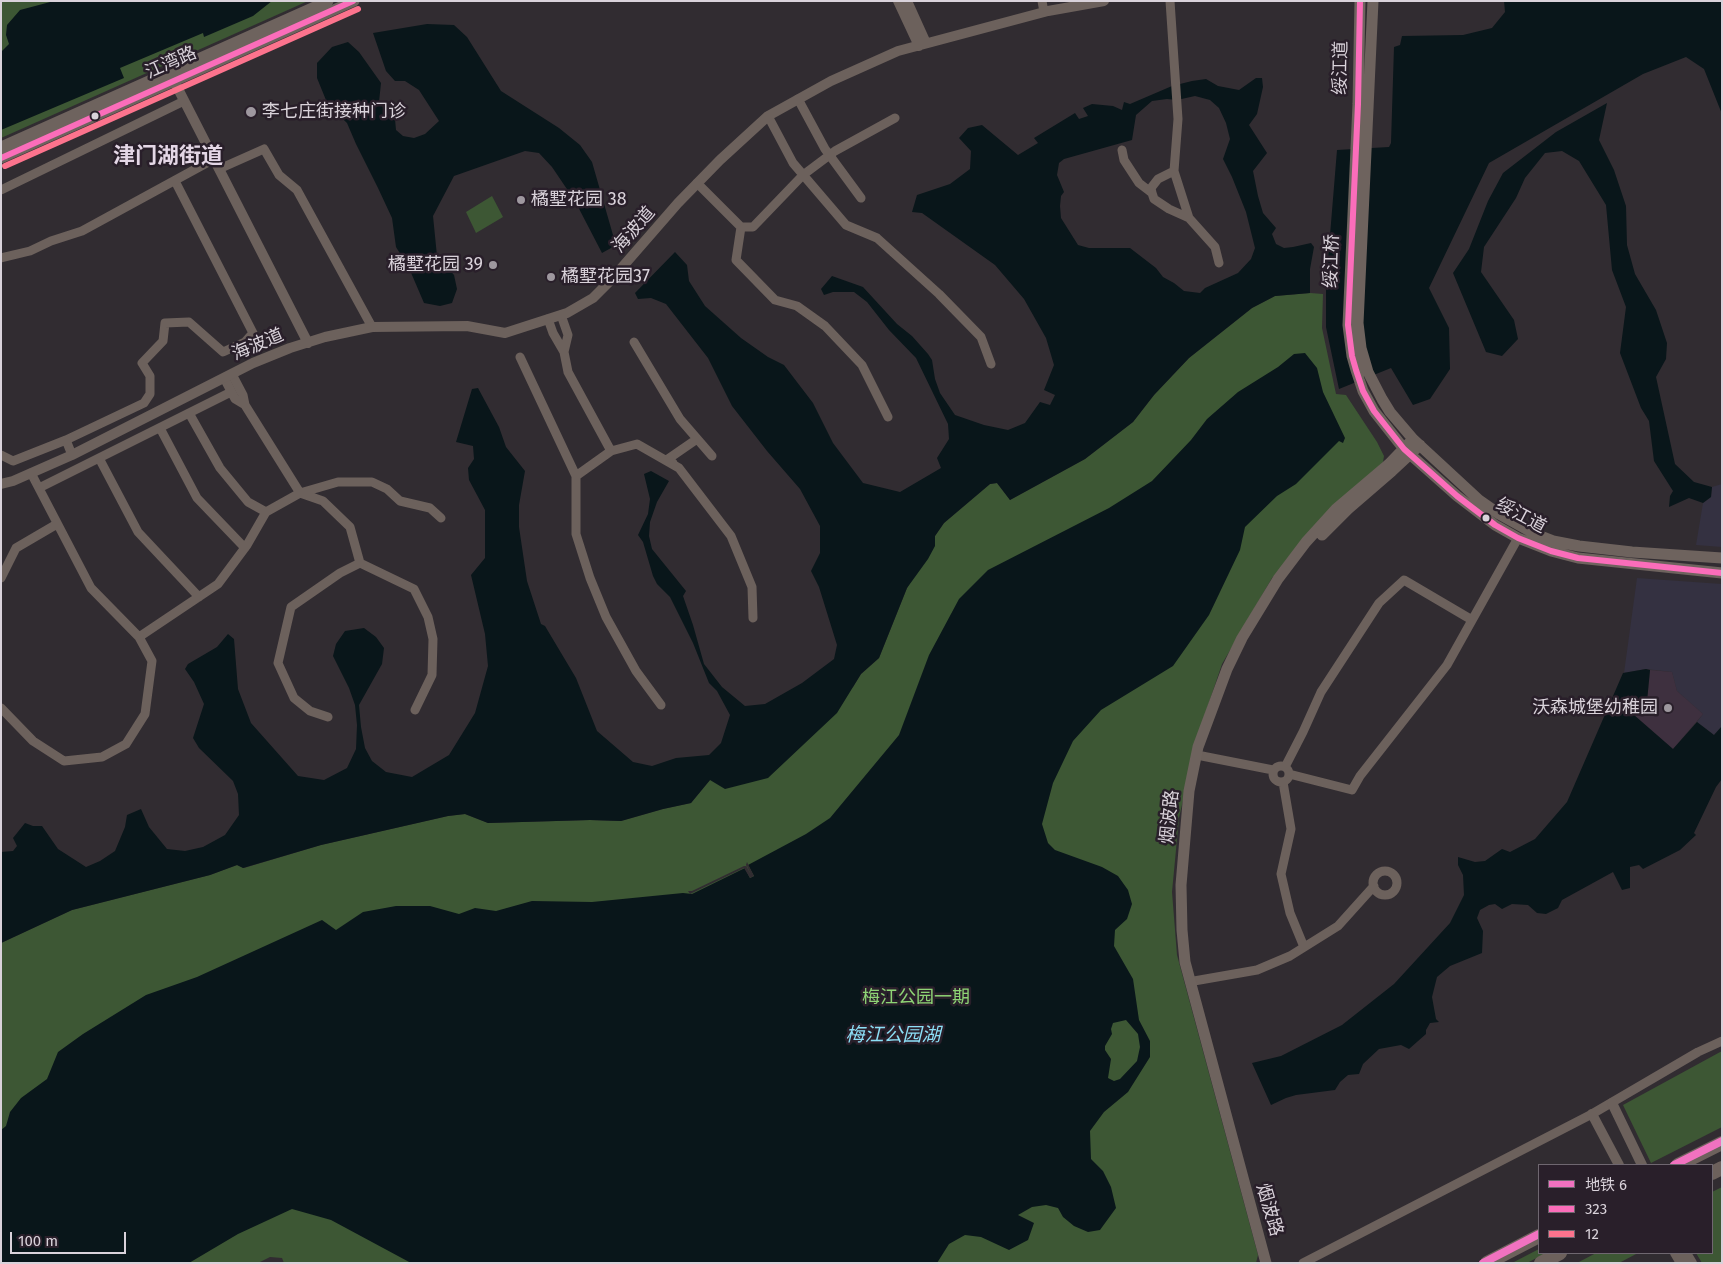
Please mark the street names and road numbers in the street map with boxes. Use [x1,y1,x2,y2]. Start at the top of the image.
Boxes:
street label: 绥江道 [1330,41,1352,95]
street label: 江湾路 [142,42,200,84]
street label: 海波道 [608,203,660,257]
street label: 绥江桥 [1320,234,1344,288]
street label: 海波道 [229,325,287,365]
street label: 绥江道 [1492,494,1550,538]
street label: 烟波路 [1156,789,1184,845]
street label: 烟波路 [1251,1181,1287,1239]

